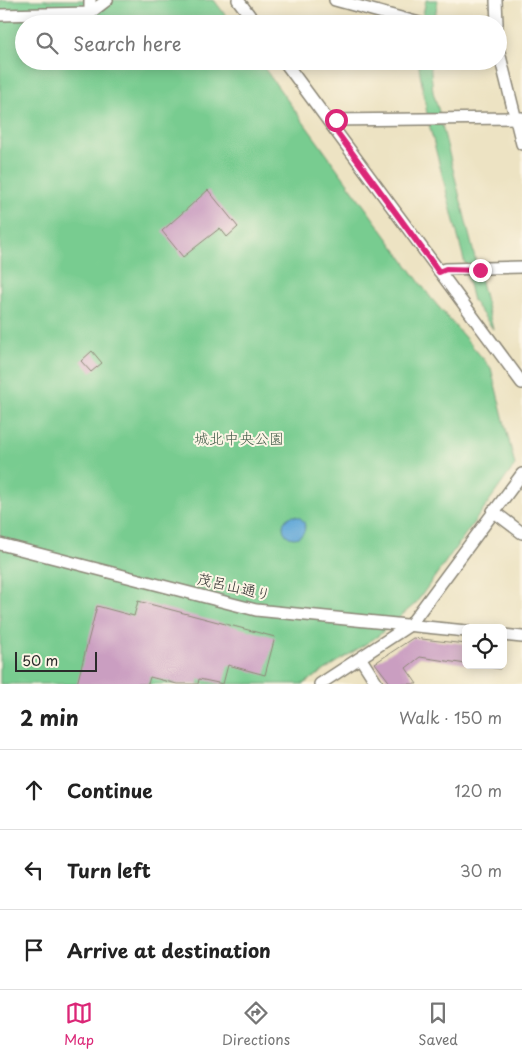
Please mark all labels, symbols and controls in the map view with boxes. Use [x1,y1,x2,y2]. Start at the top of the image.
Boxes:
search box [15,15,507,70]
icon: search [33,29,61,57]
text: Search here [73,29,182,57]
route start [325,109,348,132]
route end [469,259,492,282]
park label: 城北中央公園 [194,426,284,449]
street label: 茂呂山通り [195,566,273,605]
map controls [462,624,507,669]
button: locate [462,624,507,669]
scale bar [15,649,98,672]
text: 50 m [22,650,58,671]
text: 2 min [20,701,79,733]
text: Walk · 150 m [399,705,502,729]
icon: ahead [20,776,48,804]
text: Continue [67,776,153,804]
text: 120 m [455,778,502,802]
icon: left [20,856,48,884]
text: Turn left [67,856,151,884]
text: 30 m [460,858,502,882]
icon: arrive [20,936,48,964]
text: Arrive at destination [67,936,271,964]
tab: Map [64,999,94,1050]
tab: Directions [222,999,290,1050]
tab: Saved [418,999,458,1050]

